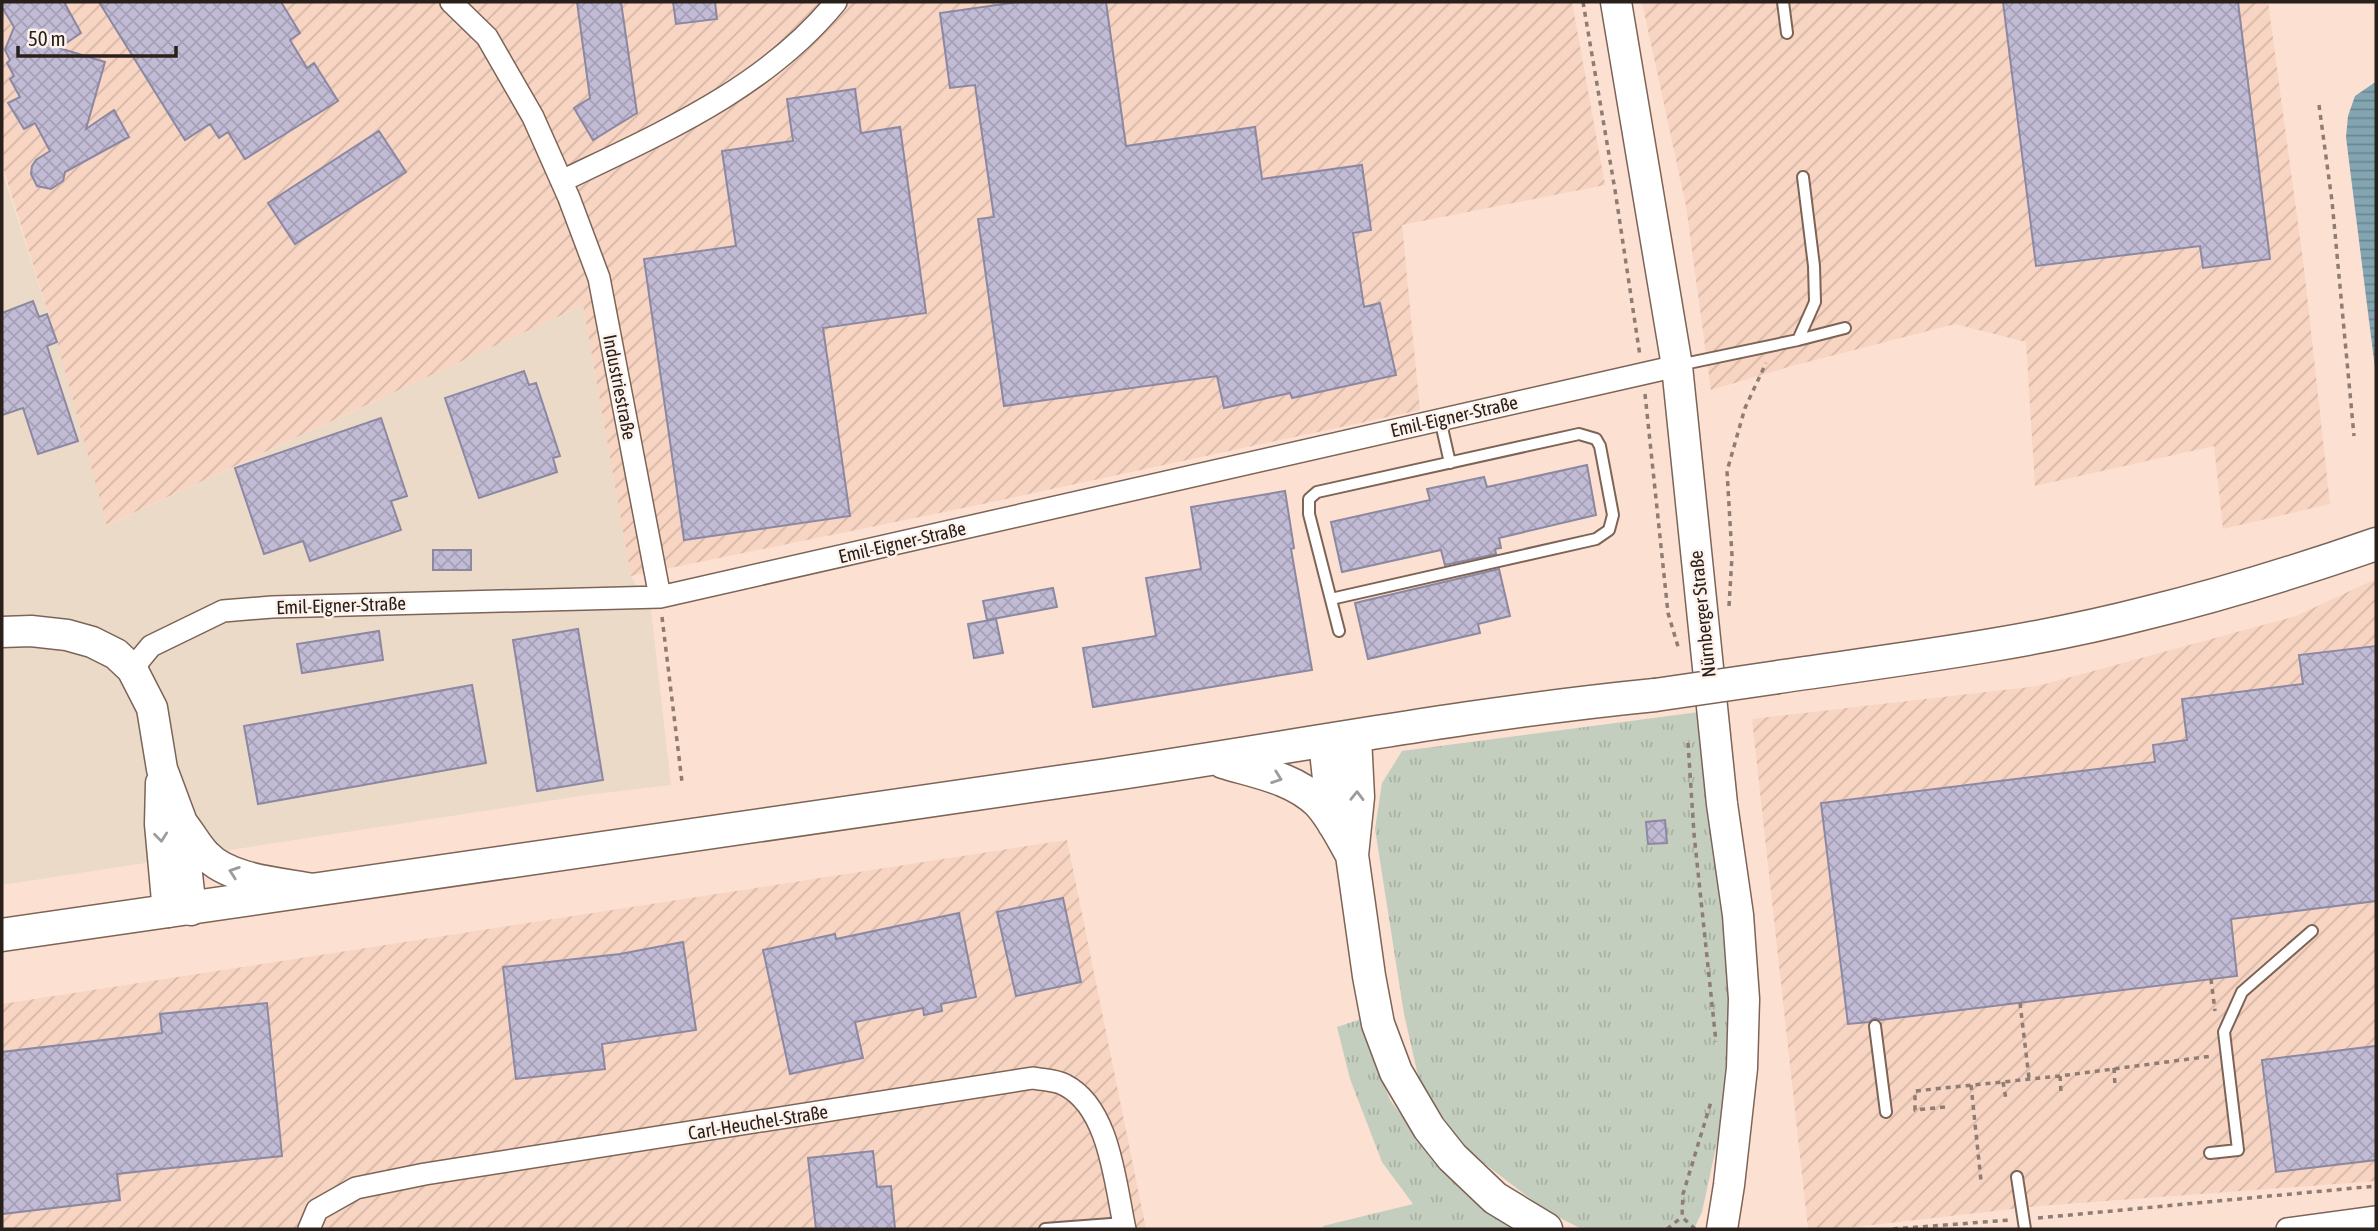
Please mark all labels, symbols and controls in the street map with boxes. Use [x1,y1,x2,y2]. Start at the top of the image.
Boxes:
scale bar [18,14,175,58]
text: 50 m [28,26,66,50]
street label: Industriestraße [599,332,641,442]
street label: Emil-Eigner-Straße [1388,391,1520,441]
street label: Emil-Eigner-Straße [836,517,968,567]
street label: Nürnberger Straße [1684,549,1720,679]
street label: Emil-Eigner-Straße [276,592,406,618]
one-way arrow [1270,770,1282,784]
one-way arrow [1349,790,1365,801]
one-way arrow [153,831,168,842]
one-way arrow [228,865,240,880]
street label: Carl-Heuchel-Straße [686,1100,830,1144]

